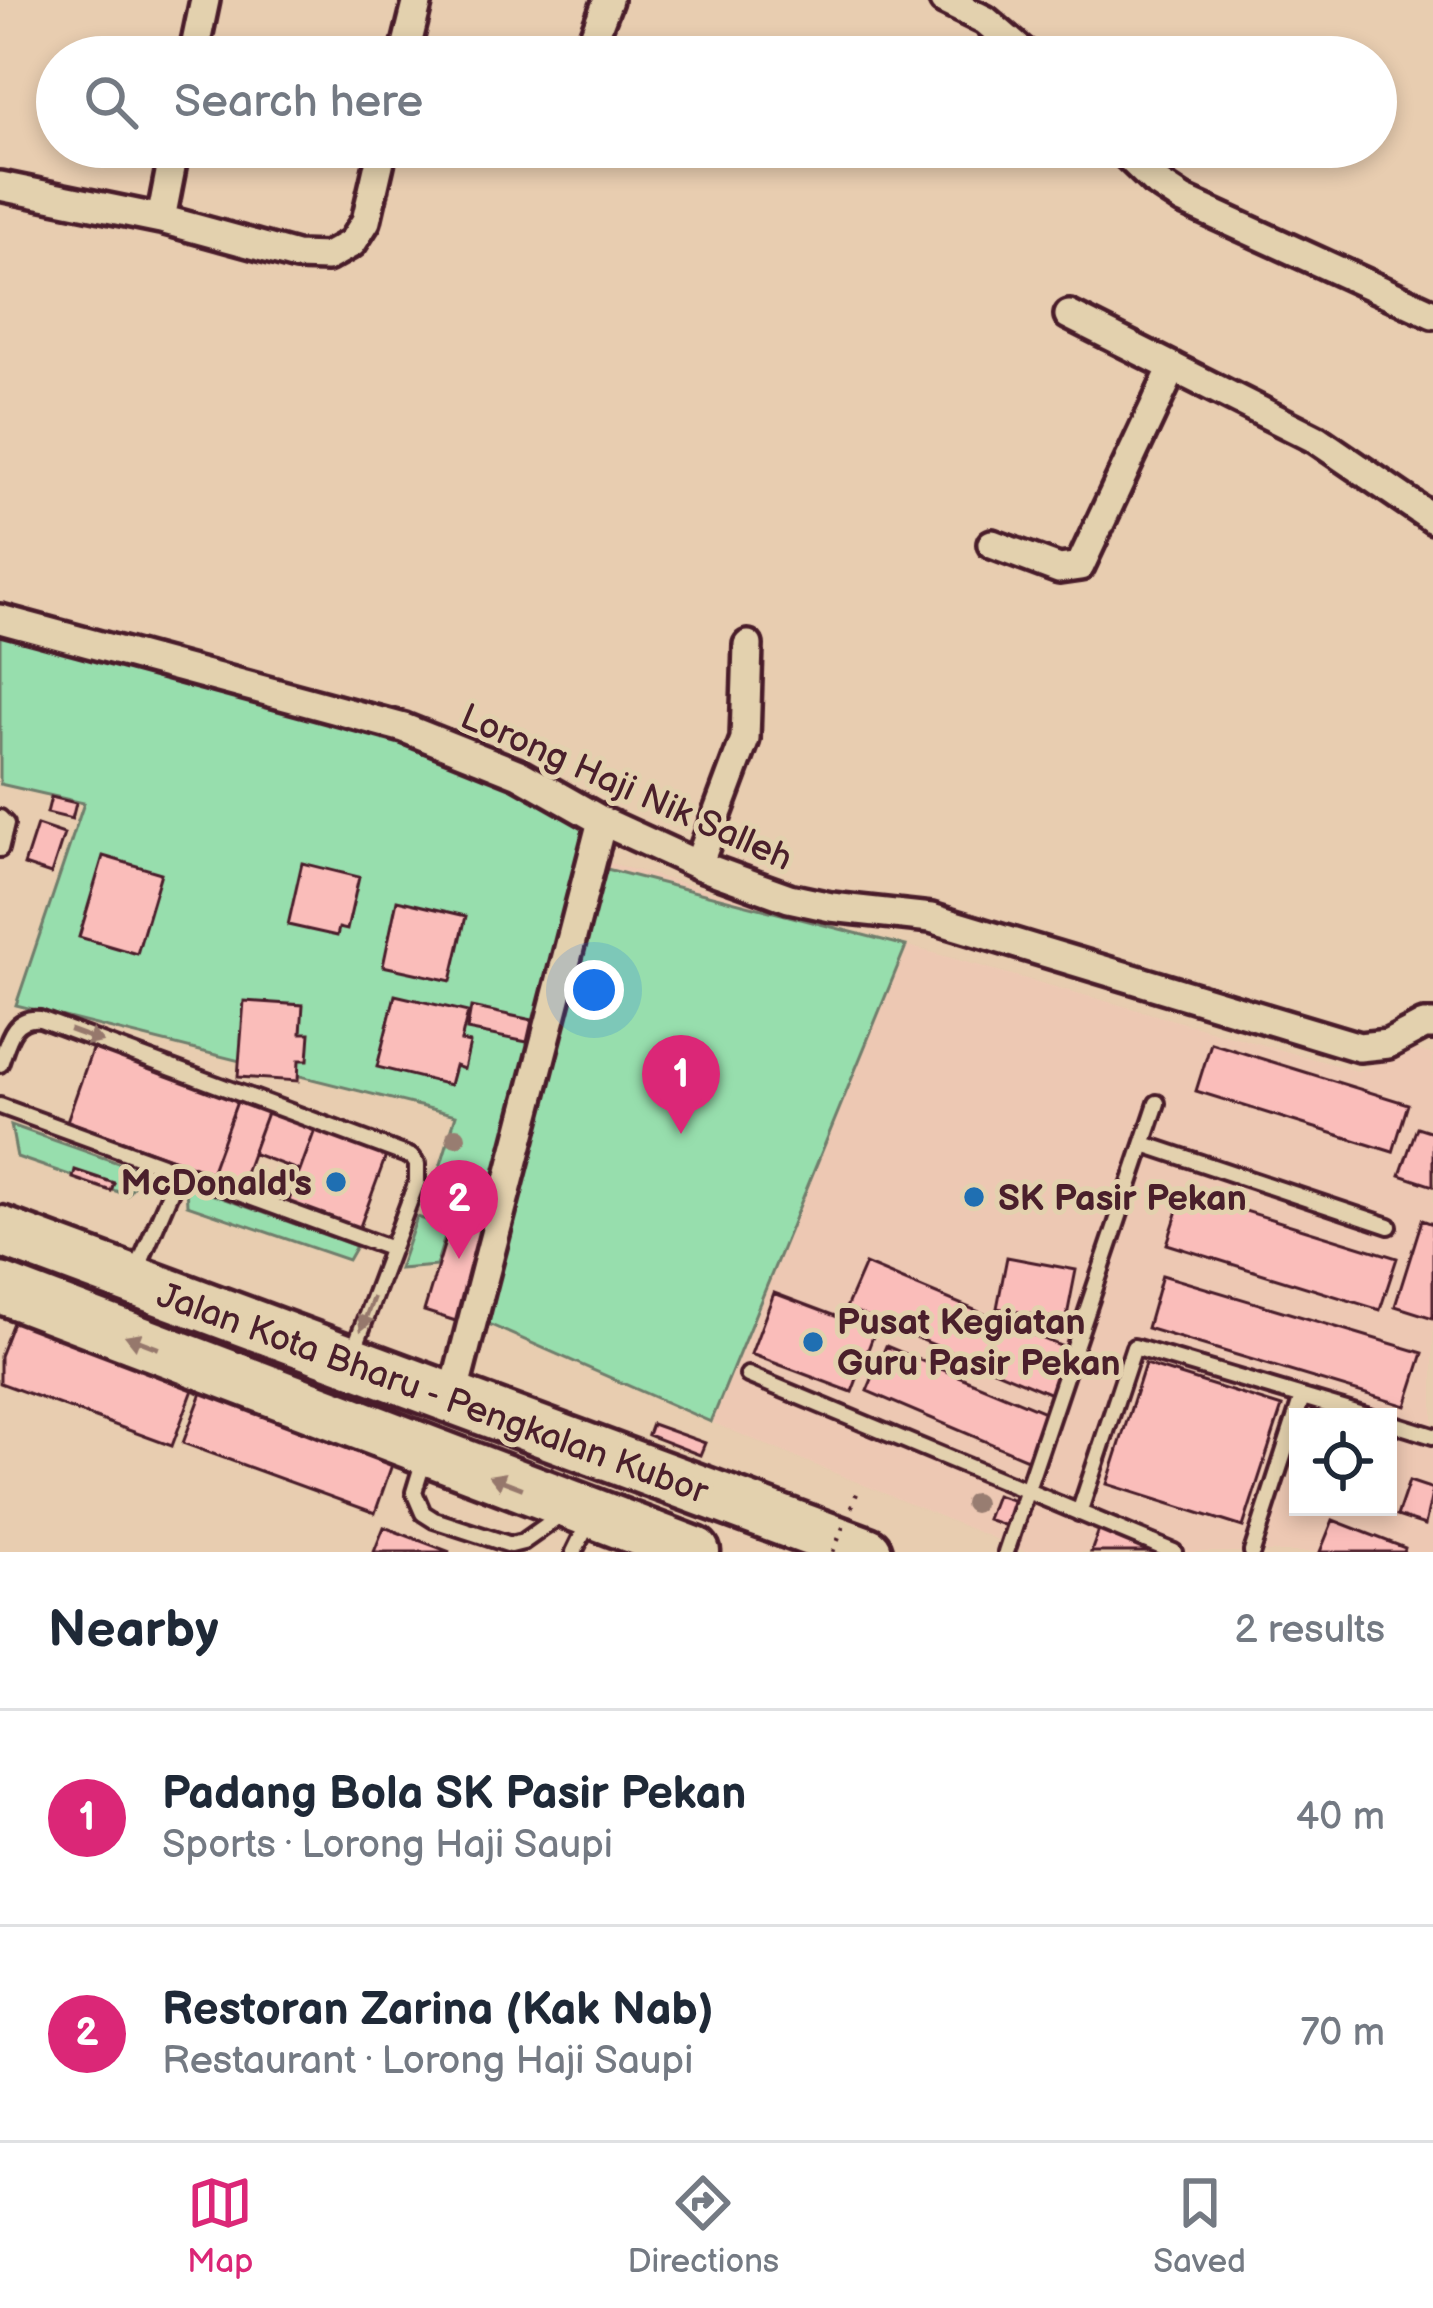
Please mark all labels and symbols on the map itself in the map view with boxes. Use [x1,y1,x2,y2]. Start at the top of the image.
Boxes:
street label: Lorong Haji Nik Salleh [454,696,798,881]
your location [564,960,624,1020]
one-way arrow [68,1028,104,1046]
pin: 1 [642,1035,720,1134]
pin: 2 [420,1160,498,1259]
place label: McDonald's [121,1163,312,1206]
marker: McDonald's [323,1169,349,1195]
place label: SK Pasir Pekan [998,1178,1247,1221]
marker: SK Pasir Pekan [961,1184,987,1210]
street label: Jalan Kota Bharu - Pengkalan Kubor [151,1274,714,1515]
one-way arrow [357,1297,376,1333]
place label: Pusat Kegiatan Guru Pasir Pekan [837,1302,1121,1386]
marker: Pusat Kegiatan Guru Pasir Pekan [800,1329,826,1355]
one-way arrow [124,1332,160,1351]
one-way arrow [488,1471,524,1490]

